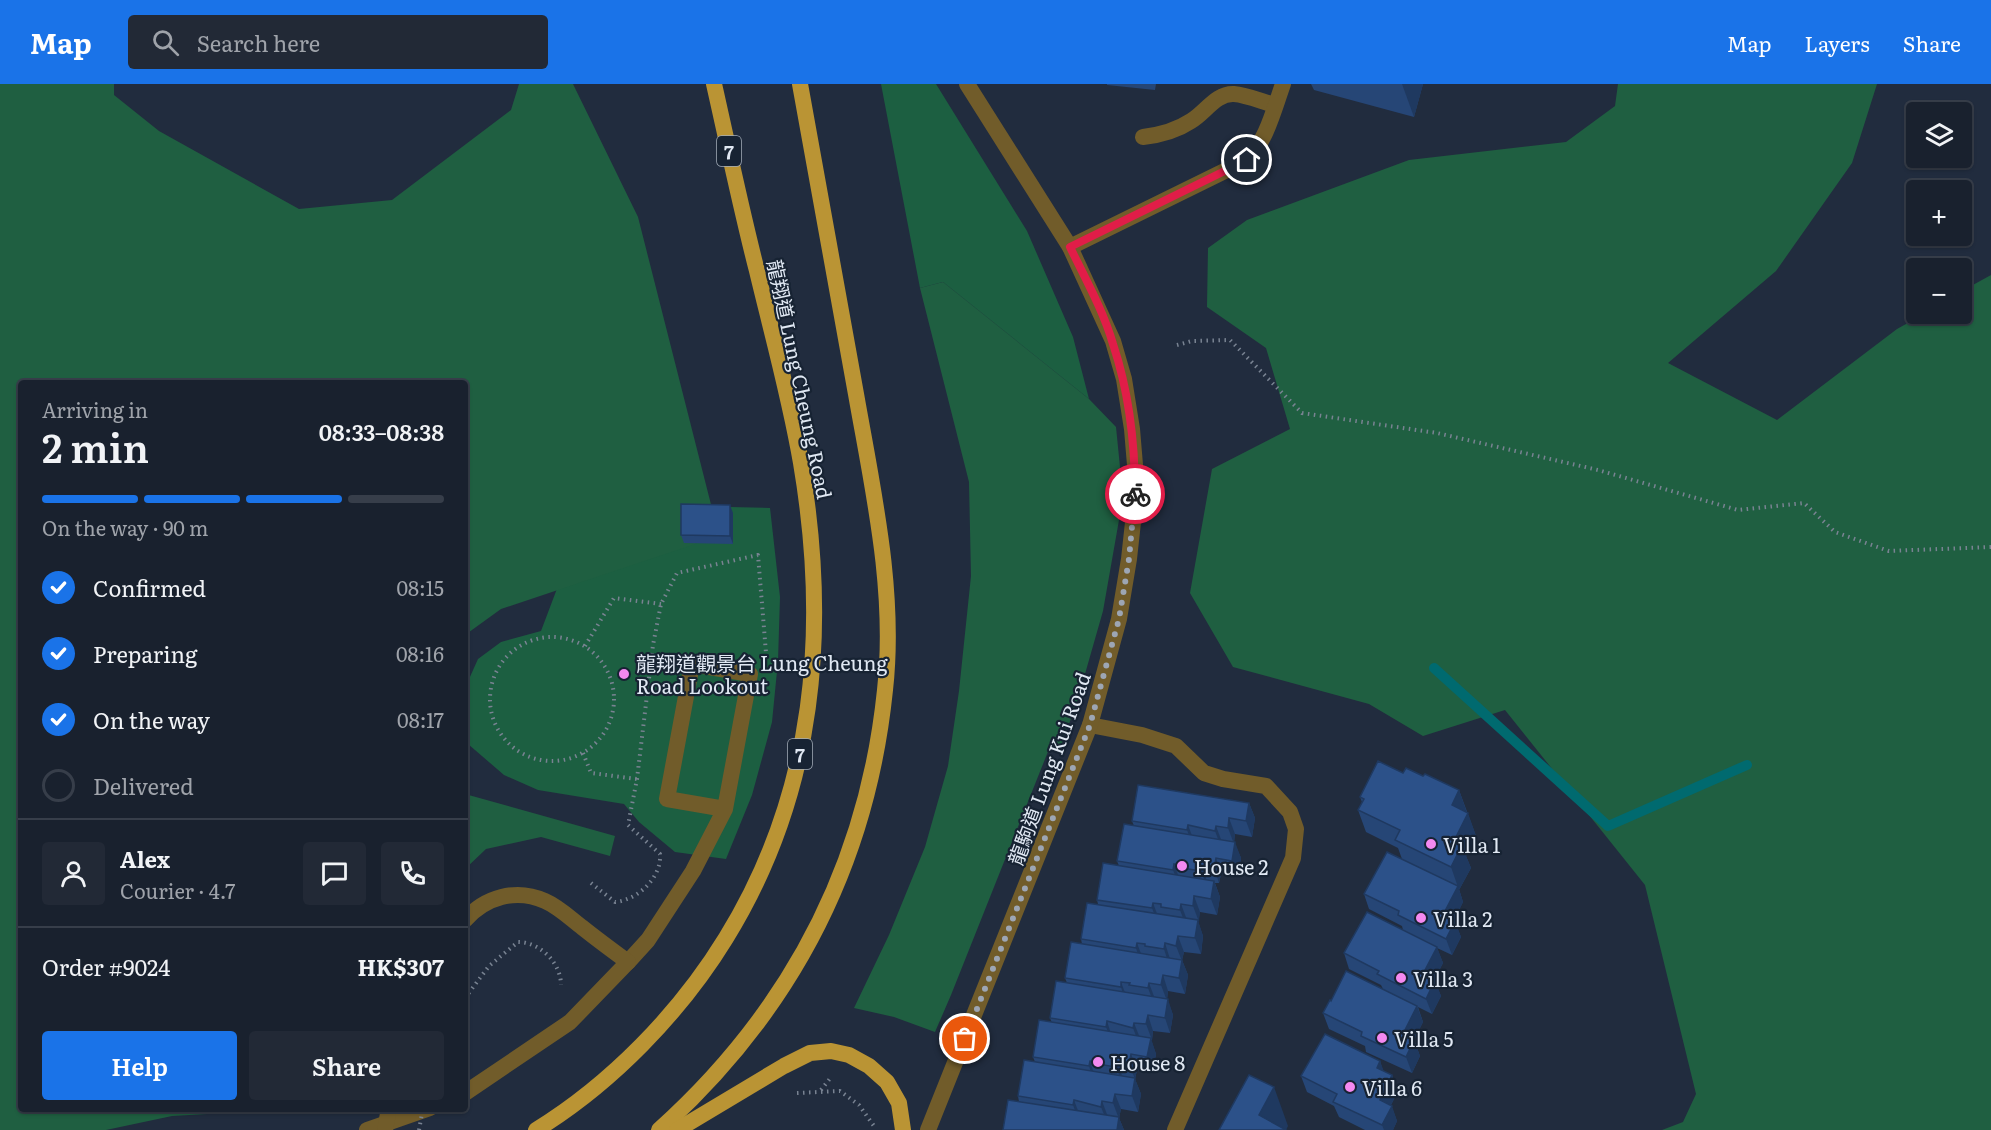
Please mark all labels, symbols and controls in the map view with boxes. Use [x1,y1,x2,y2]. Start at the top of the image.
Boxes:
search box [128,15,548,69]
text: Map [30,21,92,63]
icon: search [149,26,182,59]
text: Search here [197,26,320,59]
text: Map [1727,27,1772,58]
text: Layers [1805,27,1870,58]
text: Share [1903,27,1961,58]
map controls [1906,102,1972,324]
button: layers [1906,102,1972,168]
pin [1221,134,1272,185]
road number: 7 [717,136,741,166]
icon: home [1230,143,1263,176]
button: + [1906,180,1972,246]
street label: 龍翔道 Lung Cheung Road [761,256,841,502]
button: − [1906,258,1972,324]
text: Arriving in [42,394,148,424]
text: 08:33–08:38 [319,415,444,448]
text: 2 min [42,417,149,475]
courier [1105,464,1165,524]
icon: bike [1119,478,1152,511]
text: On the way · 90 m [42,512,208,542]
icon: check [42,571,75,604]
text: Confirmed [93,571,206,604]
text: 08:15 [396,572,444,602]
icon: check [42,637,75,670]
text: Preparing [93,637,197,670]
text: 08:16 [396,638,444,668]
place label: 龍翔道觀景台 Lung Cheung Road Lookout [636,647,889,700]
marker: 龍翔道觀景台 Lung Cheung Road Lookout [617,667,631,681]
street label: 龍駒道 Lung Kui Road [999,667,1097,869]
icon: check [42,703,75,736]
text: On the way [93,703,210,736]
text: 08:17 [397,704,444,734]
road number: 7 [788,739,812,769]
text: Delivered [93,769,194,802]
place label: Villa 1 [1443,829,1500,859]
marker: Villa 1 [1424,837,1438,851]
button: person [42,842,105,905]
text: Alex [120,842,170,875]
button: chat [303,842,366,905]
button: phone [381,842,444,905]
place label: House 2 [1194,851,1268,881]
marker: House 2 [1175,859,1189,873]
text: Courier · 4.7 [120,875,235,905]
place label: Villa 2 [1433,903,1492,933]
marker: Villa 2 [1414,911,1428,925]
text: Order #9024 [42,950,170,983]
text: HK$307 [358,950,444,983]
place label: Villa 3 [1413,963,1473,993]
marker: Villa 3 [1394,971,1408,985]
pin [939,1013,990,1064]
icon: bag [948,1022,981,1055]
place label: Villa 5 [1394,1023,1453,1053]
button: Help [42,1031,237,1100]
button: Share [249,1031,444,1100]
marker: Villa 5 [1375,1031,1389,1045]
place label: House 8 [1110,1047,1185,1077]
marker: House 8 [1091,1055,1105,1069]
place label: Villa 6 [1362,1072,1422,1102]
marker: Villa 6 [1343,1080,1357,1094]

